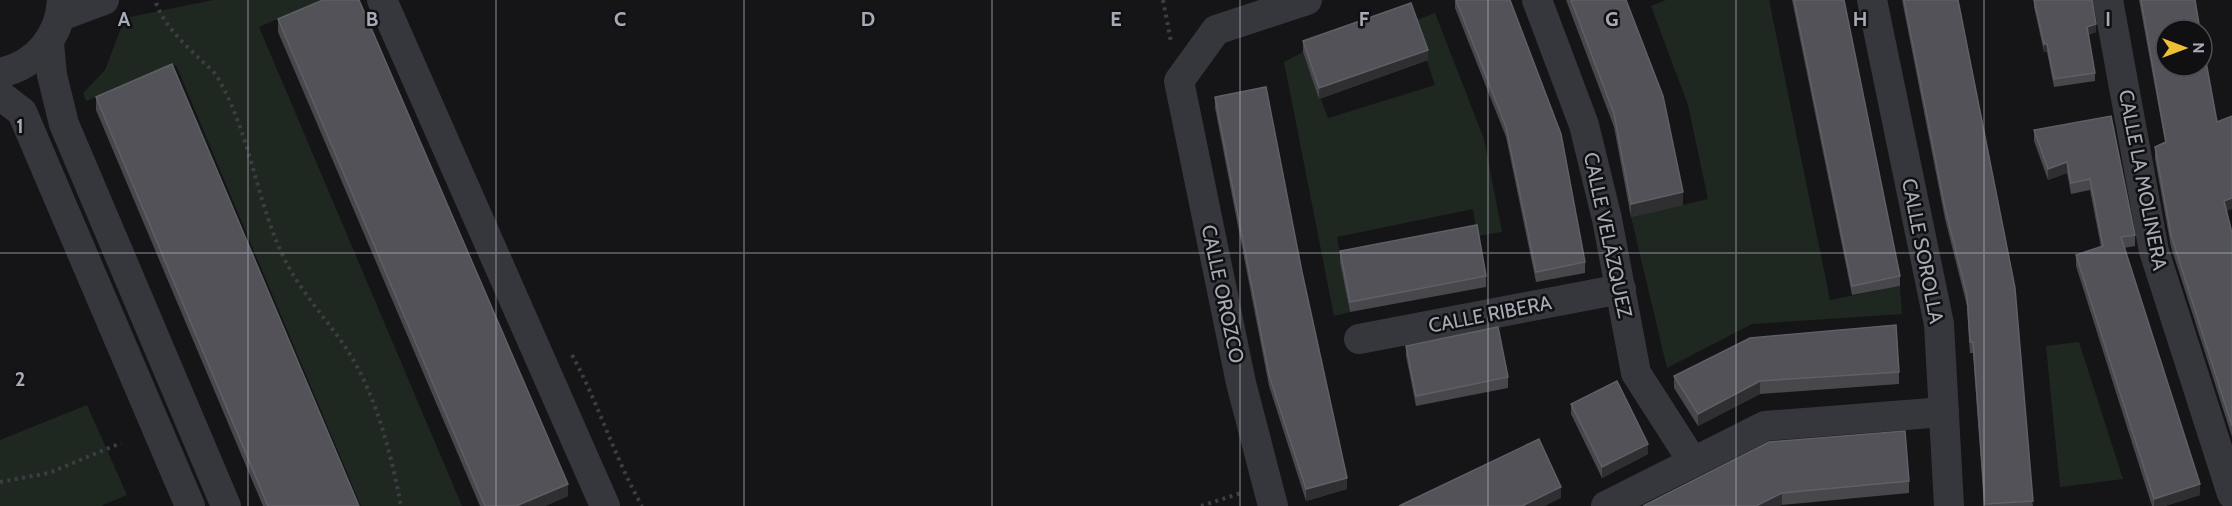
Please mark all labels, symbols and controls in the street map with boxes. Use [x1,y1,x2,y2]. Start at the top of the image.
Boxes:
text: A [118,7,131,31]
text: B [366,7,378,31]
text: C [614,7,626,31]
text: D [861,7,875,31]
text: E [1110,7,1122,31]
text: F [1359,7,1370,31]
text: G [1605,7,1619,31]
text: H [1853,7,1867,31]
text: I [2105,7,2111,31]
north arrow [2154,18,2214,78]
text: N [2189,42,2208,54]
street label: CALLE LA MOLINERA [2114,88,2172,273]
text: 1 [16,114,24,138]
street label: CALLE VELÁZQUEZ [1579,150,1637,320]
street label: CALLE SOROLLA [1897,176,1949,326]
street label: CALLE OROZCO [1197,223,1249,365]
street label: CALLE RIBERA [1426,290,1554,338]
text: 2 [15,367,25,391]

